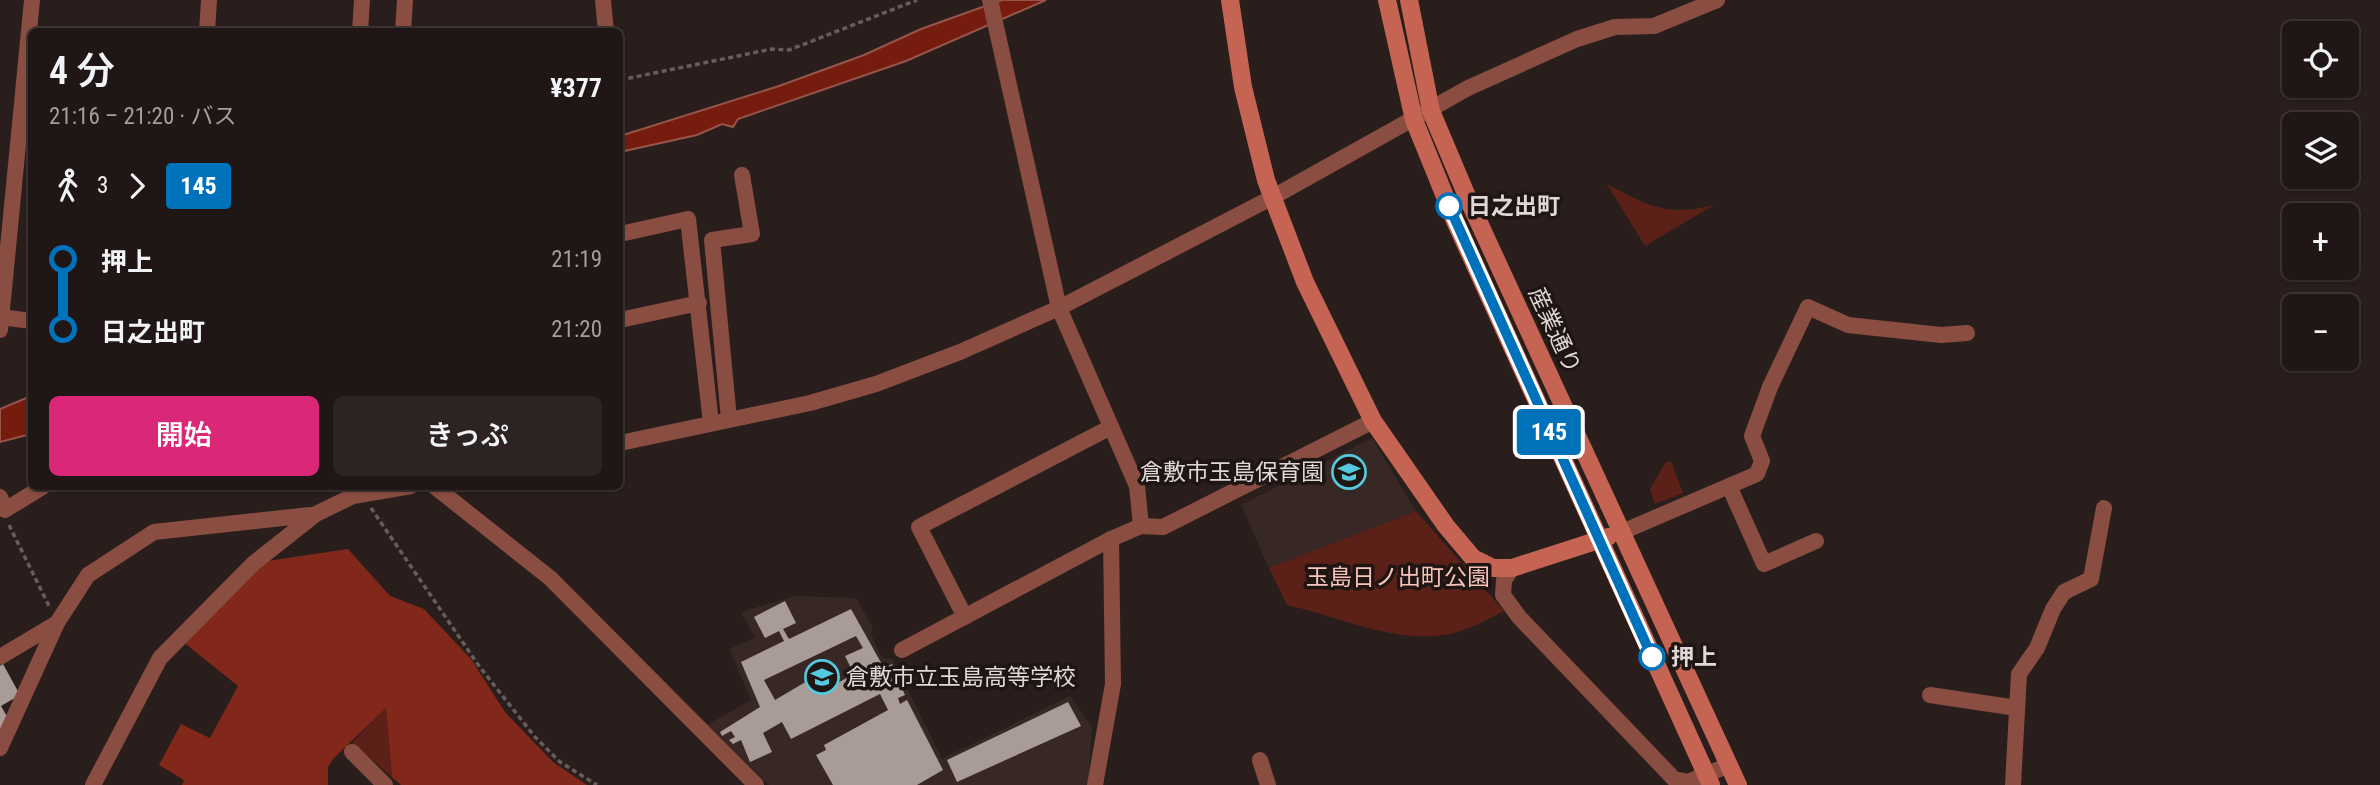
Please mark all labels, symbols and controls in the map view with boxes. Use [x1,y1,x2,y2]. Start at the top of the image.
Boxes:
map controls [2282,21,2359,371]
button: locate [2282,21,2359,98]
text: 4 分 [49,49,115,93]
text: ¥377 [550,73,602,103]
text: 21:16 – 21:20 · バス [49,103,236,130]
button: layers [2282,112,2359,189]
icon: walk [49,167,87,205]
icon: forward [118,167,156,205]
text: 3 [97,172,108,199]
text: 145 [180,172,217,200]
marker: 日之出町 [1436,193,1462,219]
place label: 日之出町 [1468,193,1560,220]
button: + [2282,203,2359,280]
text: 21:19 [551,246,602,273]
text: 押上 [101,247,153,277]
street label: 産業通り [1523,283,1586,378]
button: − [2282,294,2359,371]
text: 21:20 [551,316,602,343]
text: 日之出町 [101,317,205,347]
button: 開始 [49,396,319,476]
button: きっぷ [333,396,602,476]
line badge: 145 [1509,409,1589,455]
text: 145 [1531,418,1567,446]
school or university icon: 倉敷市玉島保育園 [1330,453,1368,491]
place label: 倉敷市玉島保育園 [1140,459,1324,486]
park label: 玉島日ノ出町公園 [1306,564,1490,591]
marker: 押上 [1639,644,1665,670]
place label: 押上 [1671,644,1717,671]
school or university icon: 倉敷市立玉島高等学校 [803,658,841,696]
place label: 倉敷市立玉島高等学校 [846,664,1076,691]

